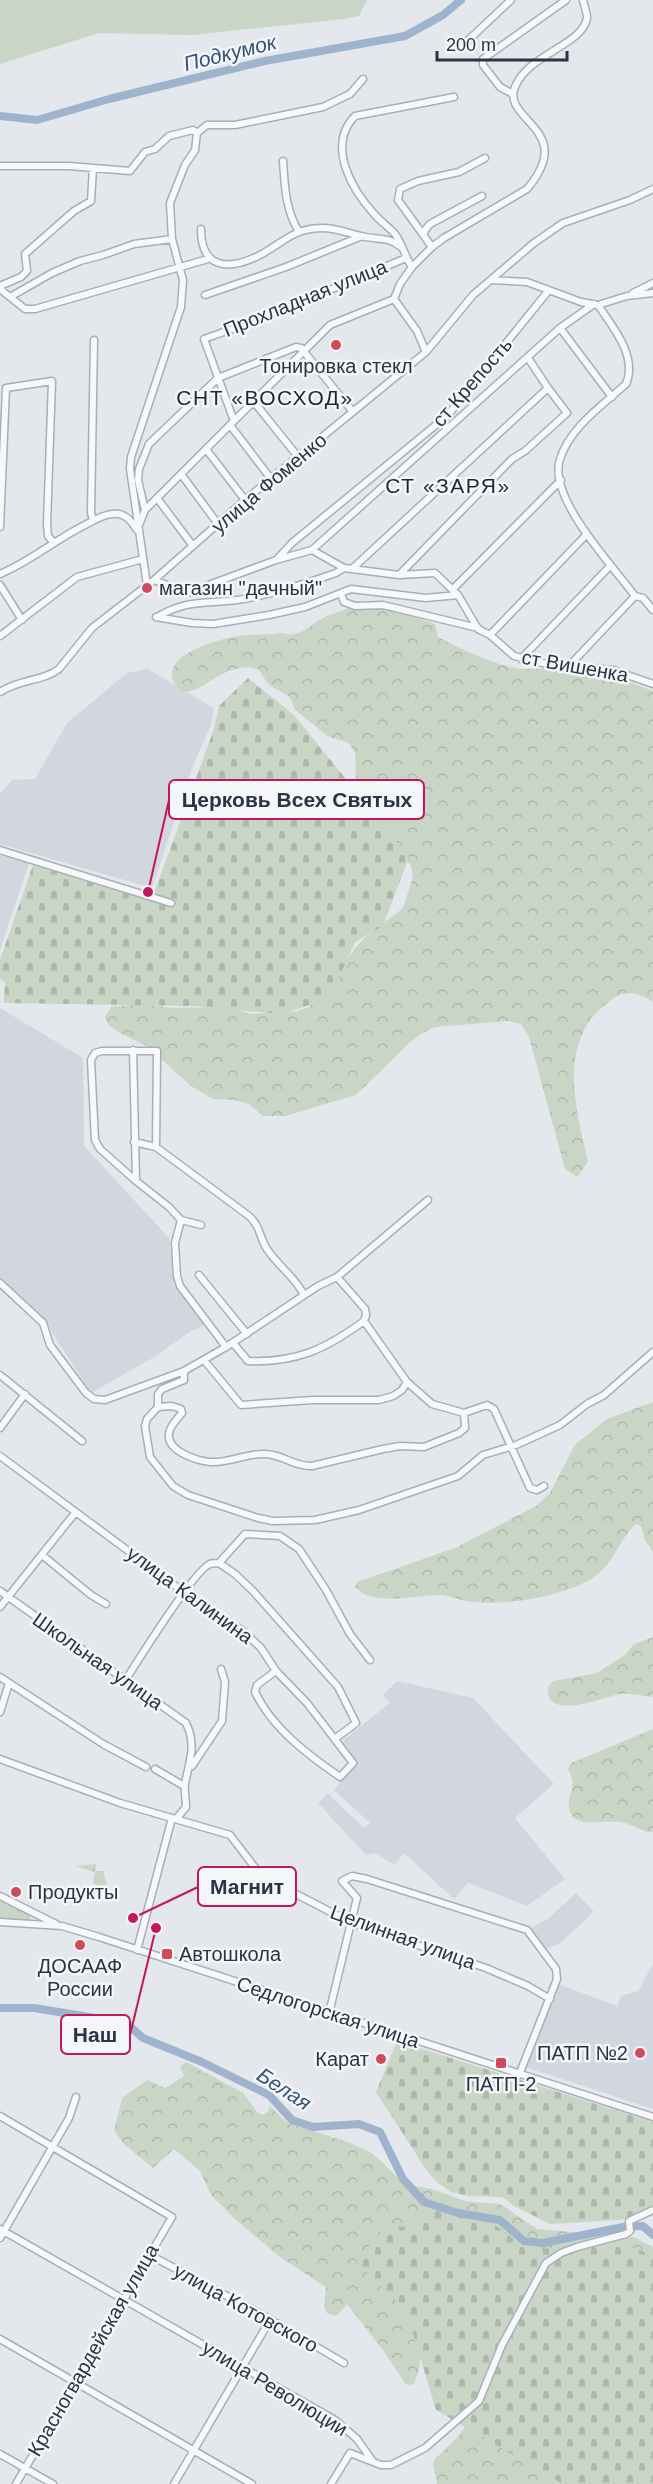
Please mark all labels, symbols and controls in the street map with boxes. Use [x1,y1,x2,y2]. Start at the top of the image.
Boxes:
scale bar [437,24,568,62]
water label: Подкумок [181,30,280,75]
text: 200 m [446,35,496,55]
street label: Прохладная улица [220,255,391,341]
street label: ст Крепость [428,333,516,431]
marker: Тонировка стекл [329,338,343,352]
place label: Тонировка стекл [259,355,413,377]
district label: СНТ «ВОСХОД» [176,386,354,409]
street label: улица Фоменко [207,429,331,537]
district label: СТ «ЗАРЯ» [385,474,511,497]
place label: магазин "дачный" [159,577,322,599]
marker: магазин "дачный" [140,581,154,595]
street label: ст Вишенка [520,646,631,686]
callout: Церковь Всех Святых [169,780,424,819]
text: Церковь Всех Святых [182,788,413,811]
street label: улица Калинина [123,1542,258,1649]
street label: Школьная улица [29,1608,168,1715]
callout: Магнит [198,1867,296,1906]
text: Магнит [210,1875,284,1898]
place label: Продукты [28,1881,118,1903]
marker: Продукты [9,1885,23,1899]
street label: Целинная улица [327,1901,479,1974]
marker: ДОСААФ России [73,1938,87,1952]
place label: Автошкола [179,1943,282,1965]
marker: Автошкола [160,1947,174,1961]
place label: ДОСААФ России [38,1955,122,2000]
street label: Седлогорская улица [234,1972,423,2052]
callout: Наш [61,2015,130,2054]
text: Наш [73,2023,117,2046]
place label: ПАТП №2 [537,2042,628,2064]
marker: ПАТП №2 [633,2046,647,2060]
place label: Карат [315,2048,369,2070]
marker: Карат [374,2052,388,2066]
marker: ПАТП-2 [494,2056,508,2070]
water label: Белая [253,2063,315,2114]
place label: ПАТП-2 [466,2073,536,2095]
street label: Красногвардейская улица [23,2239,163,2460]
street label: улица Котовского [170,2259,322,2357]
street label: улица Революции [198,2336,352,2440]

